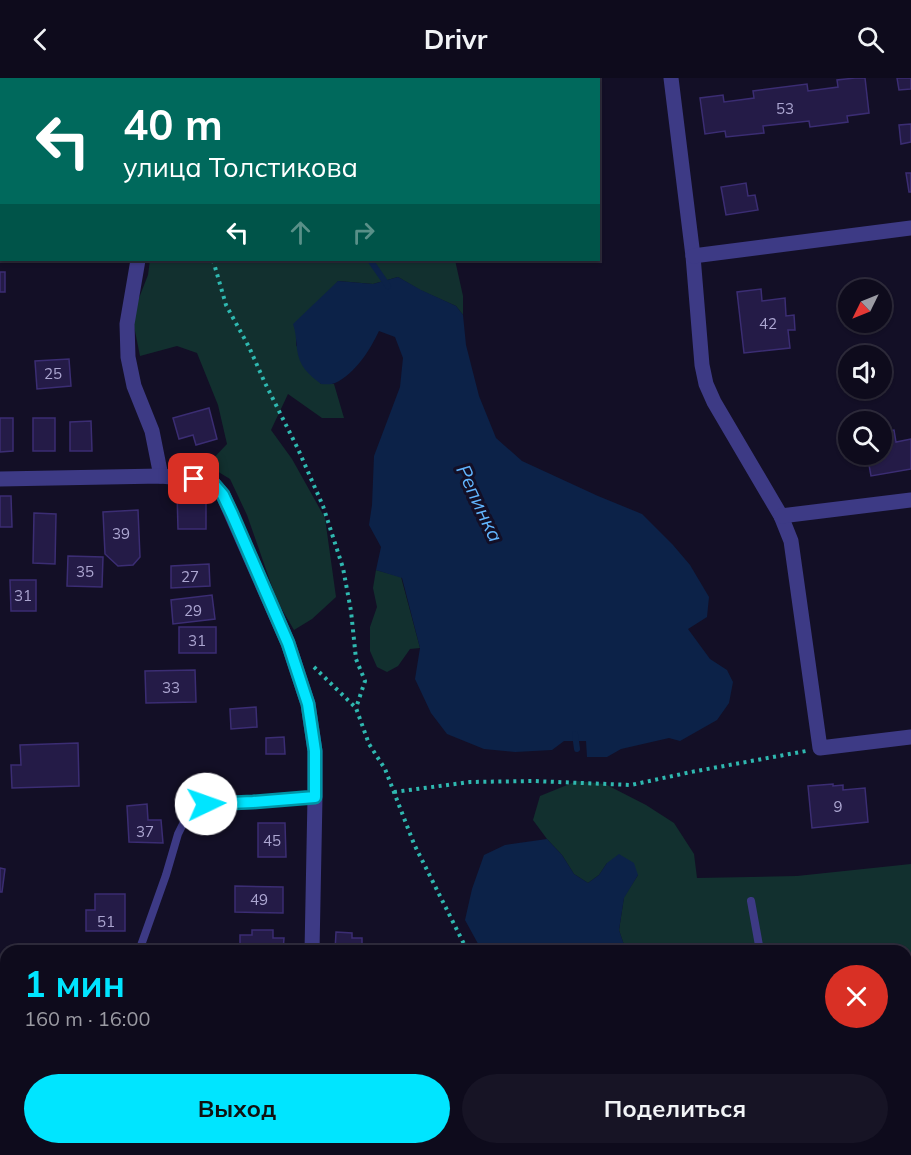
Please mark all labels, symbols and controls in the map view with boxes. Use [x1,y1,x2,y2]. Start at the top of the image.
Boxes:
text: Drivr [424,22,487,56]
icon: back [24,23,57,56]
icon: search [854,23,887,56]
text: 40 m [123,98,223,151]
house number: 53 [776,99,794,118]
icon: left [24,102,102,180]
text: улица Толстикова [123,150,358,184]
icon: left [221,216,254,249]
icon: ahead [284,216,317,249]
icon: right [347,216,380,249]
north arrow [838,279,892,333]
map controls [838,279,892,465]
house number: 42 [759,314,777,333]
button: sound [838,345,892,399]
house number: 25 [44,364,62,383]
button: search [838,411,892,465]
pin [168,453,219,504]
water label: Репинка [451,460,509,546]
icon: arrive [177,462,210,495]
house number: 39 [112,524,130,543]
house number: 35 [76,562,94,581]
house number: 27 [181,567,199,586]
house number: 31 [14,586,32,605]
house number: 29 [184,601,202,620]
house number: 31 [188,631,206,650]
house number: 33 [162,678,180,697]
position arrow [174,772,238,836]
house number: 9 [833,797,843,816]
house number: 37 [136,822,154,841]
house number: 45 [263,831,281,850]
house number: 49 [250,890,268,909]
house number: 51 [97,912,115,931]
text: 1 мин [24,961,125,1006]
button: close [825,965,888,1028]
text: 160 m · 16:00 [24,1006,150,1031]
button: Выход [24,1074,450,1143]
button: Поделиться [462,1074,888,1143]

